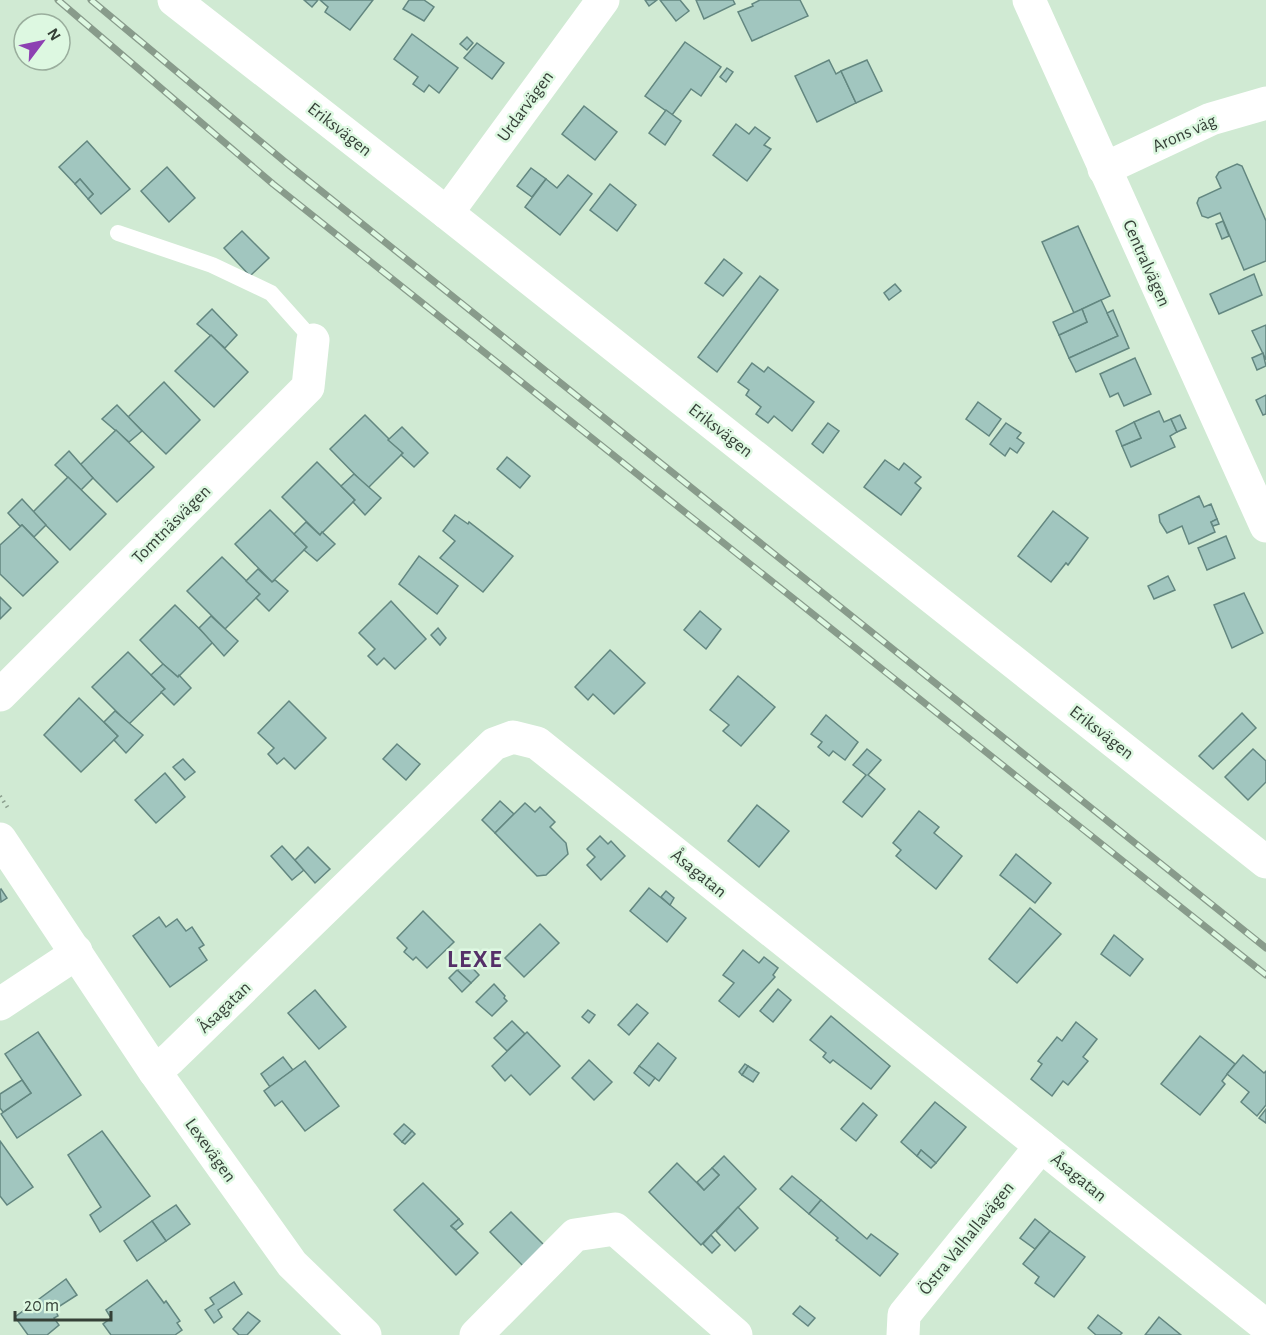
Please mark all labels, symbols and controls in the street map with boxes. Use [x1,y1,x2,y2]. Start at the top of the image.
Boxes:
north arrow [12,12,72,72]
text: N [44,26,64,44]
street label: Urdarvägen [494,68,557,145]
street label: Eriksvägen [304,99,375,160]
street label: Arons väg [1150,112,1219,156]
street label: Centralvägen [1119,217,1173,309]
street label: Eriksvägen [685,400,756,461]
street label: Tomtnäsvägen [129,482,214,567]
street label: Eriksvägen [1066,702,1137,763]
street label: Åsagatan [667,844,731,901]
district label: LEXE [447,948,503,972]
street label: Åsagatan [193,976,254,1037]
street label: Lexevägen [181,1116,239,1186]
street label: Åsagatan [1047,1148,1111,1205]
street label: Östra Valhallavägen [914,1178,1018,1298]
scale bar [15,1284,111,1322]
text: 20 m [24,1297,59,1315]

